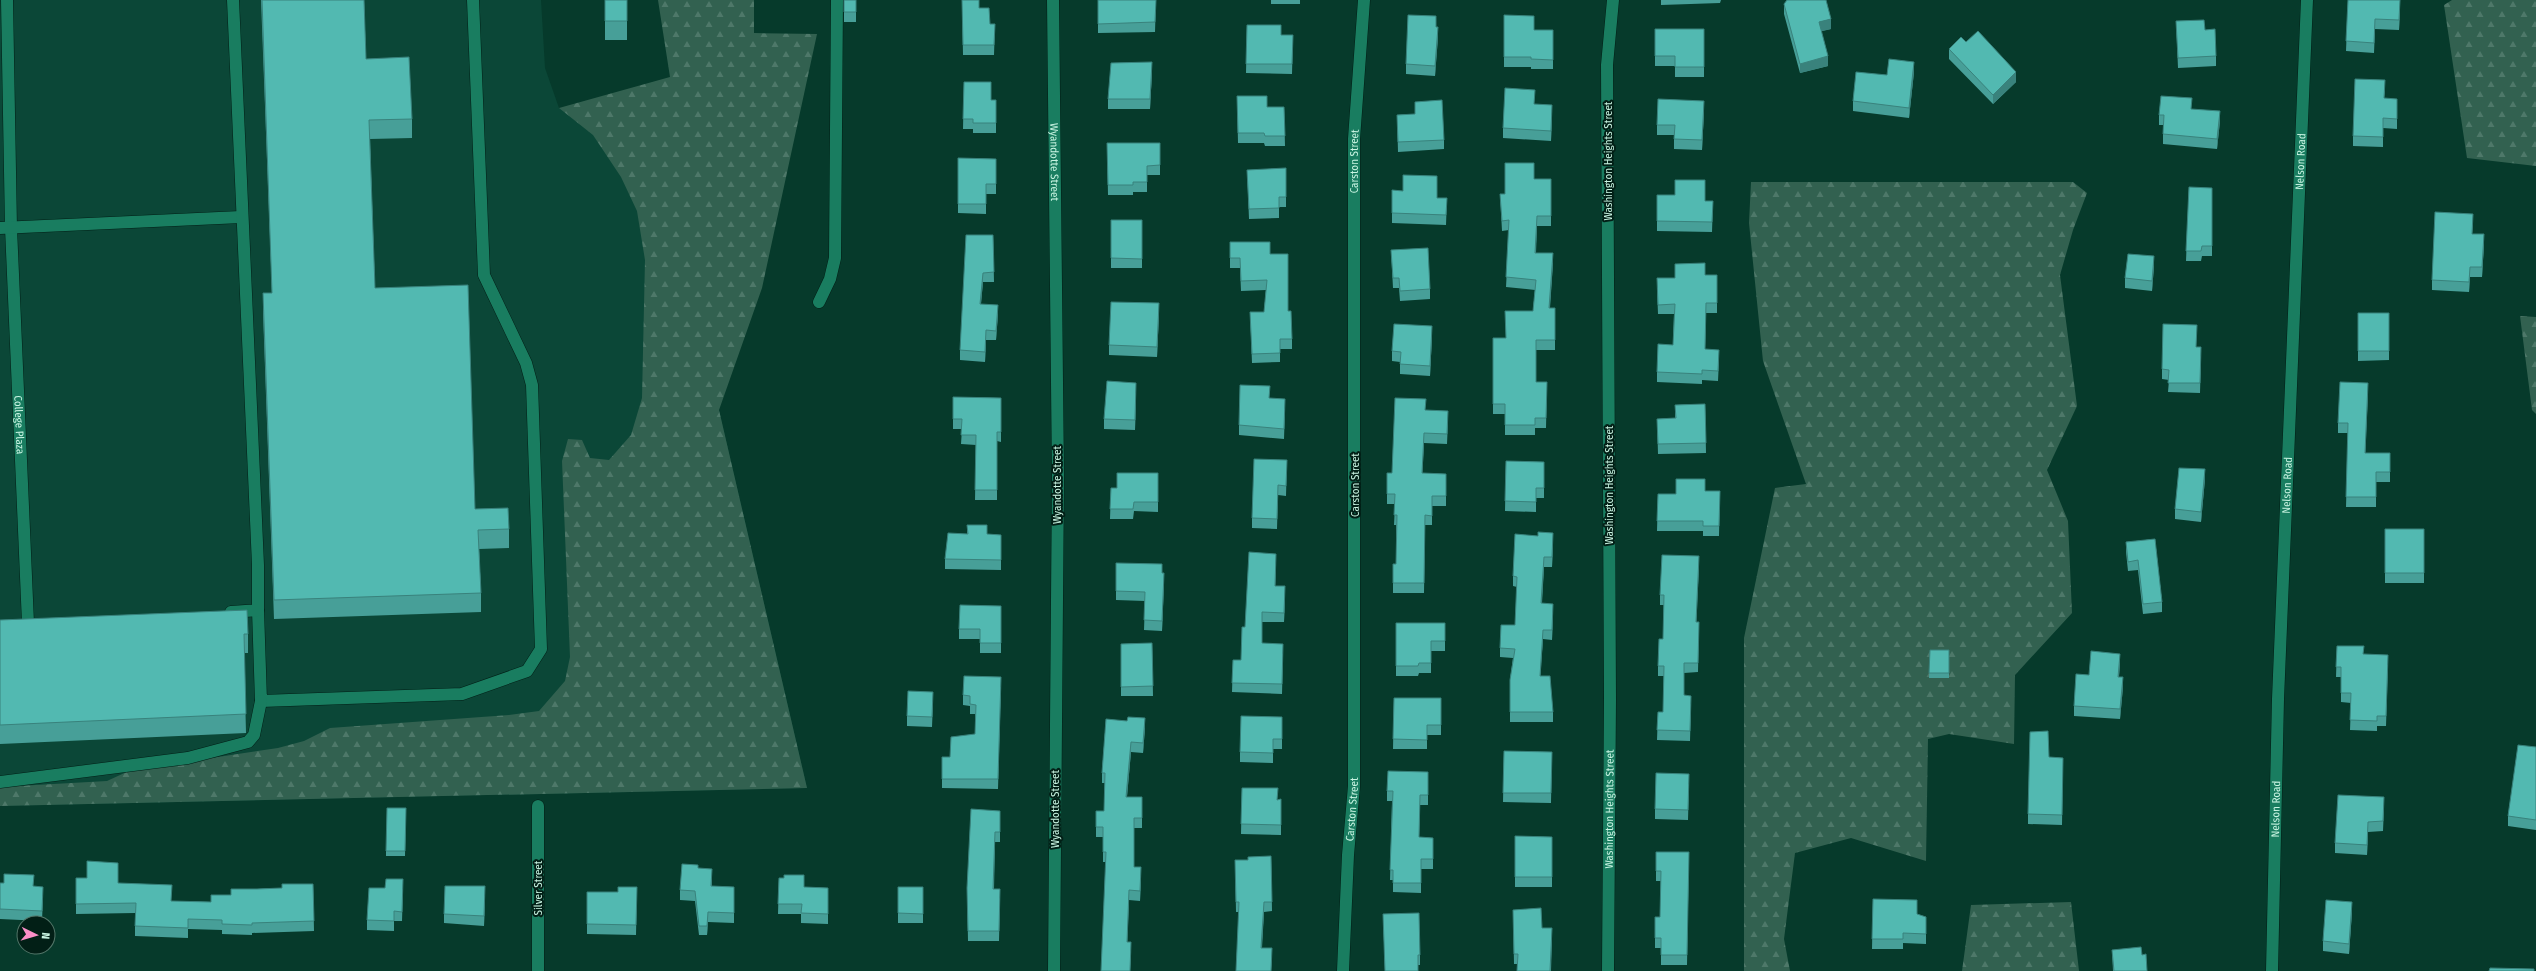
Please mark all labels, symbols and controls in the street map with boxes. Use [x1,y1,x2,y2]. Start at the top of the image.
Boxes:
street label: Washington Heights Street [1602,101,1615,220]
street label: Wyandotte Street [1047,123,1061,201]
street label: Carston Street [1348,129,1362,193]
street label: Nelson Road [2293,133,2308,190]
street label: College Plaza [11,395,27,455]
street label: Washington Heights Street [1603,425,1616,544]
street label: Wyandotte Street [1051,446,1064,524]
street label: Carston Street [1349,453,1362,517]
street label: Nelson Road [2280,457,2295,514]
street label: Washington Heights Street [1603,749,1617,869]
street label: Wyandotte Street [1049,770,1062,848]
street label: Carston Street [1343,777,1361,842]
street label: Nelson Road [2269,781,2283,838]
street label: Silver Street [532,860,545,915]
north arrow [16,915,56,955]
text: N [39,932,52,940]

